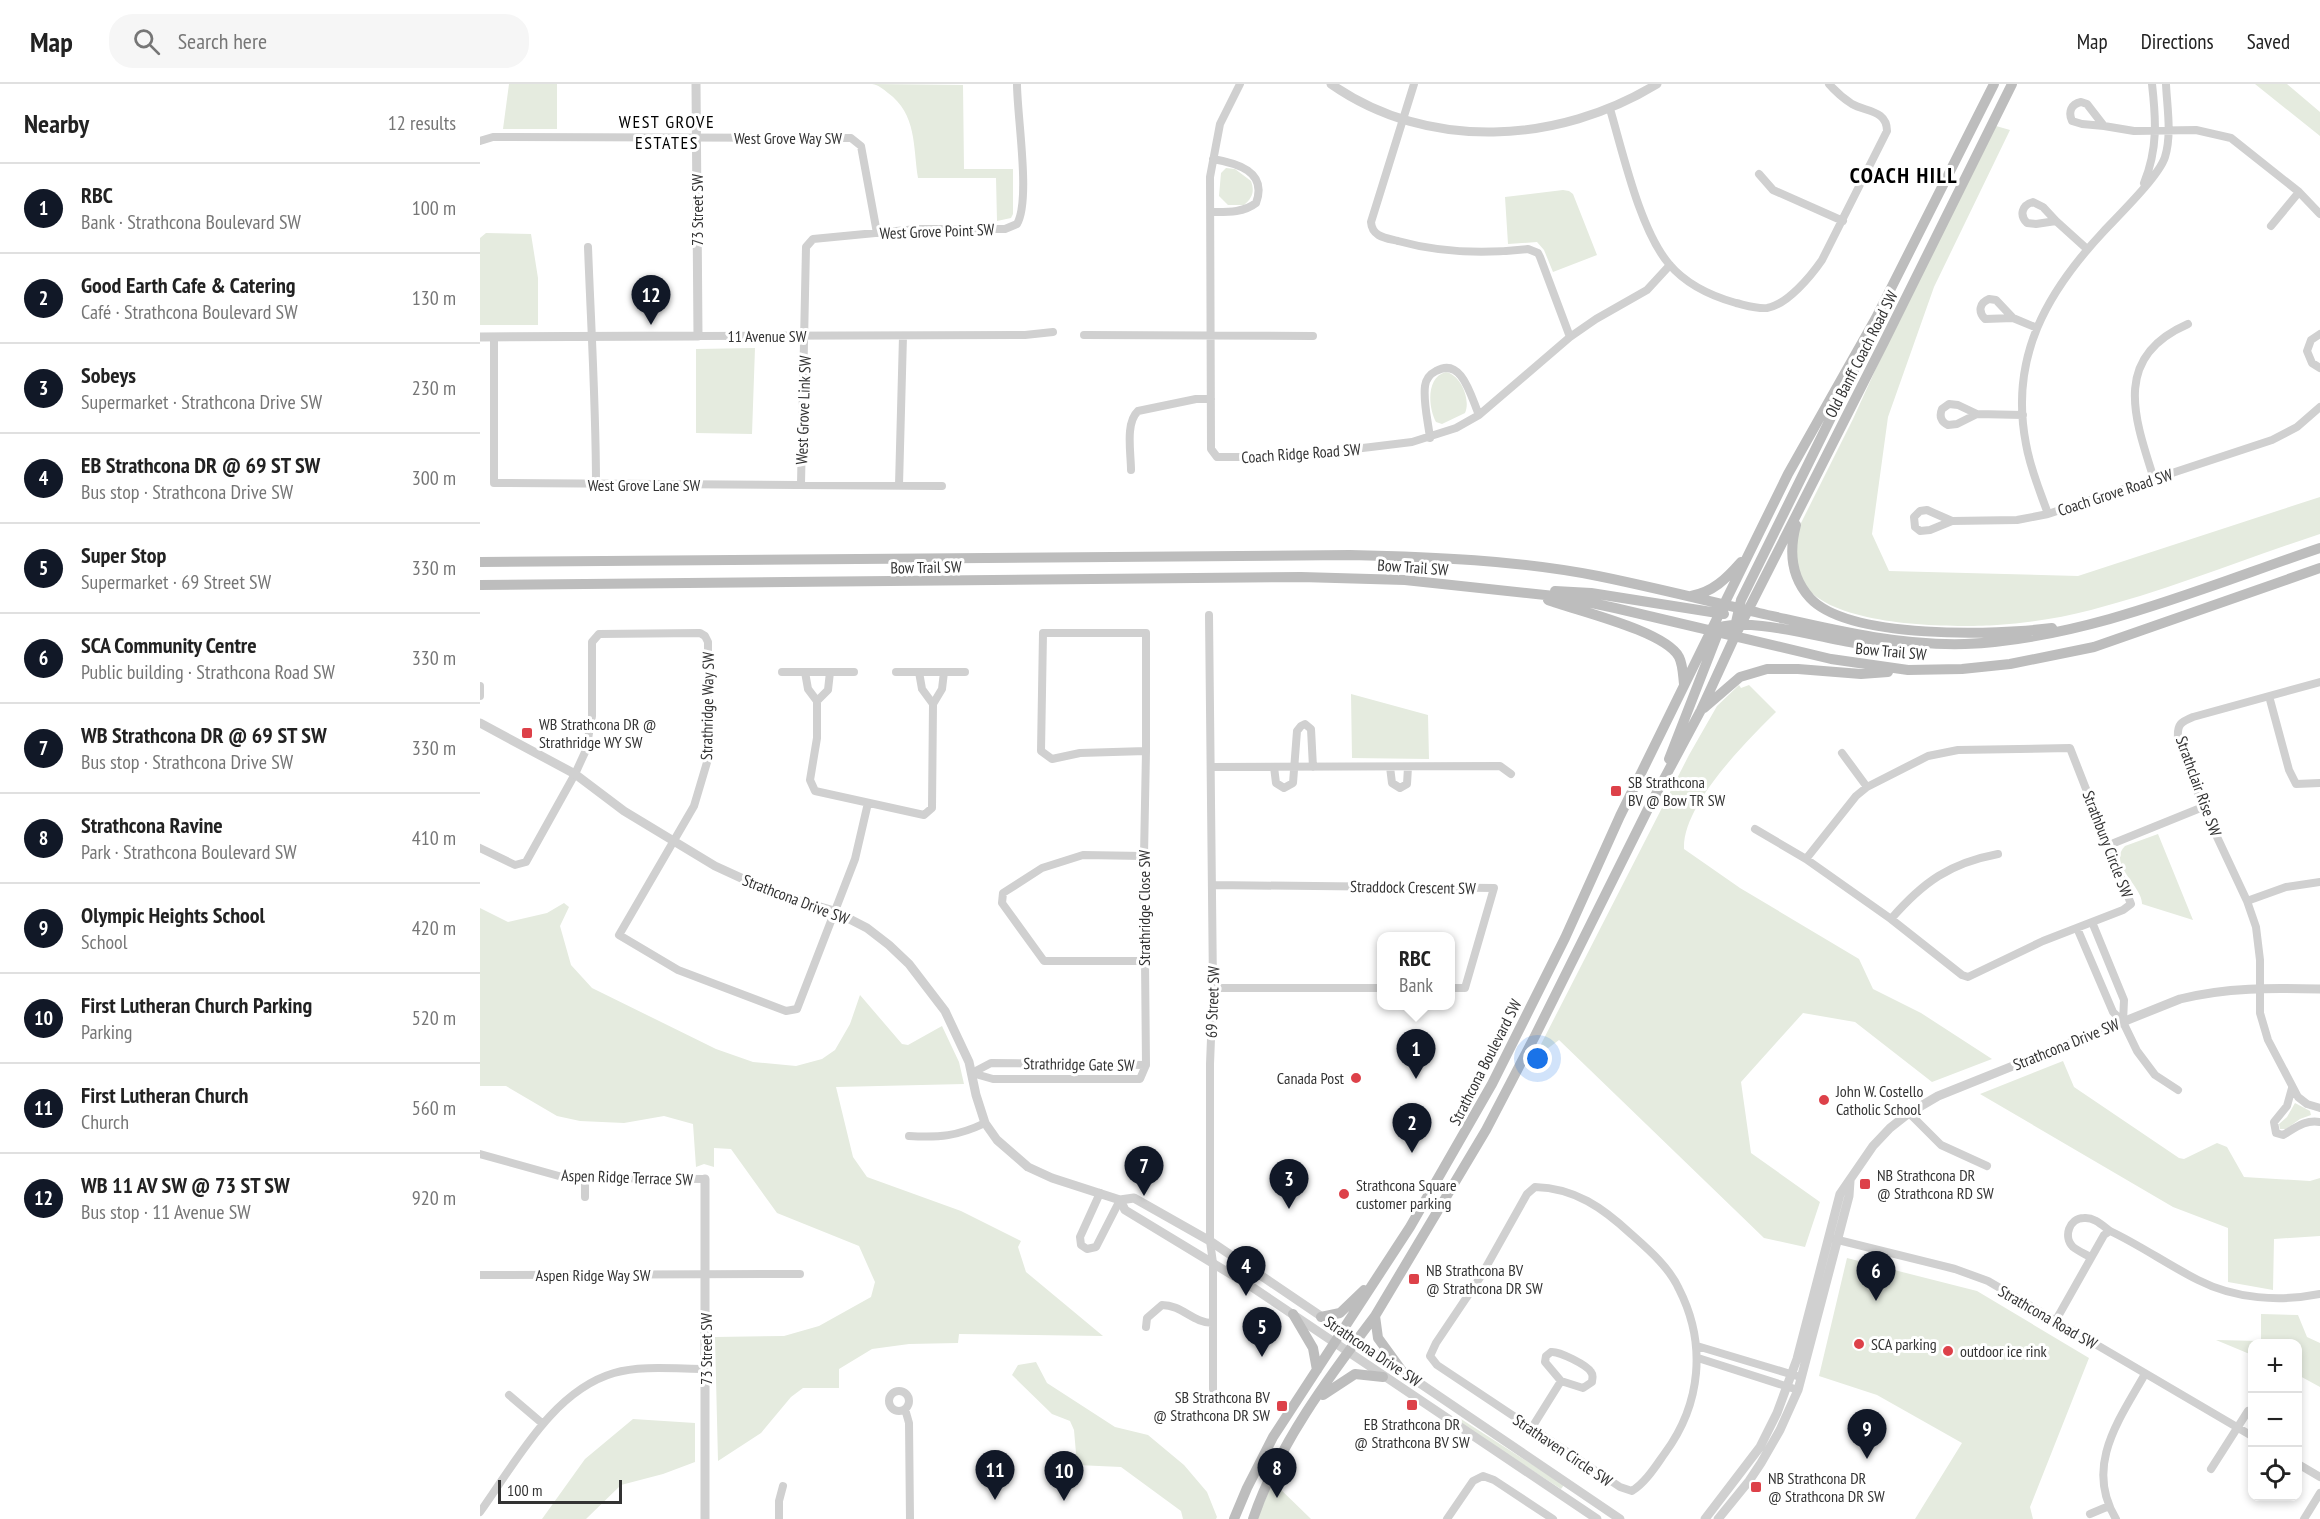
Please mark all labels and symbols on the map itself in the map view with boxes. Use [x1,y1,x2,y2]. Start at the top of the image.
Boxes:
district label: WEST GROVE ESTATES [619,110,715,154]
street label: West Grove Way SW [734,128,842,148]
district label: COACH HILL [1850,161,1958,189]
street label: 73 Street SW [687,174,707,246]
street label: West Grove Point SW [879,219,995,243]
pin: 12 [632,276,670,325]
street label: Old Banff Coach Road SW [1820,287,1902,421]
street label: 11 Avenue SW [728,326,807,346]
street label: West Grove Link SW [791,355,815,465]
street label: Coach Ridge Road SW [1241,439,1362,467]
street label: Coach Grove Road SW [2055,464,2175,520]
street label: West Grove Lane SW [588,475,701,495]
street label: Bow Trail SW [1377,555,1449,579]
street label: Bow Trail SW [890,556,962,578]
street label: Bow Trail SW [1855,638,1928,664]
street label: Strathridge Way SW [696,652,718,760]
place label: WB Strathcona DR @ Strathridge WY SW [539,714,657,752]
marker: WB Strathcona DR @ Strathridge WY SW [520,726,534,740]
street label: Strathclair Rise SW [2172,733,2226,839]
place label: SB Strathcona BV @ Bow TR SW [1628,772,1726,810]
marker: SB Strathcona BV @ Bow TR SW [1609,784,1623,798]
street label: Strathbury Circle SW [2078,788,2138,901]
street label: Strathridge Close SW [1134,850,1154,966]
street label: Strathcona Drive SW [740,869,852,929]
street label: Straddock Crescent SW [1350,876,1476,898]
street label: 69 Street SW [1201,965,1223,1038]
street label: Strathcona Boulevard SW [1445,995,1526,1128]
street label: Strathcona Drive SW [2010,1014,2122,1074]
pin: 1 [1396,1030,1436,1079]
your location [1523,1044,1552,1073]
street label: Strathridge Gate SW [1023,1053,1135,1075]
place label: Canada Post [1277,1068,1345,1088]
marker: Canada Post [1349,1071,1363,1085]
place label: John W. Costello Catholic School [1835,1081,1923,1119]
marker: John W. Costello Catholic School [1817,1093,1831,1107]
pin: 2 [1392,1104,1432,1153]
pin: 7 [1124,1146,1164,1196]
pin: 3 [1270,1160,1308,1209]
street label: Aspen Ridge Terrace SW [561,1165,693,1189]
place label: NB Strathcona DR @ Strathcona RD SW [1877,1165,1994,1203]
place label: Strathcona Square customer parking [1356,1175,1457,1213]
marker: NB Strathcona DR @ Strathcona RD SW [1858,1177,1872,1191]
marker: Strathcona Square customer parking [1337,1187,1351,1201]
pin: 4 [1226,1246,1266,1296]
pin: 6 [1856,1252,1896,1301]
place label: NB Strathcona BV @ Strathcona DR SW [1426,1260,1543,1298]
street label: Aspen Ridge Way SW [536,1265,651,1285]
marker: NB Strathcona BV @ Strathcona DR SW [1407,1272,1421,1286]
street label: Strathcona Road SW [1995,1281,2101,1354]
pin: 5 [1242,1308,1282,1357]
street label: Strathcona Drive SW [1321,1311,1426,1391]
street label: 73 Street SW [696,1313,716,1385]
place label: SCA parking [1871,1334,1937,1354]
marker: SCA parking [1852,1337,1866,1351]
place label: outdoor ice rink [1960,1341,2048,1361]
marker: outdoor ice rink [1941,1344,1955,1358]
place label: SB Strathcona BV @ Strathcona DR SW [1153,1387,1271,1425]
marker: EB Strathcona DR @ Strathcona BV SW [1405,1398,1419,1412]
marker: SB Strathcona BV @ Strathcona DR SW [1275,1399,1289,1413]
street label: Strathaven Circle SW [1510,1409,1617,1491]
pin: 9 [1848,1410,1886,1459]
place label: EB Strathcona DR @ Strathcona BV SW [1354,1414,1470,1452]
pin: 8 [1258,1448,1296,1498]
pin: 11 [976,1450,1014,1500]
pin: 10 [1044,1452,1084,1501]
place label: NB Strathcona DR @ Strathcona DR SW [1768,1468,1885,1506]
scale bar [498,1477,622,1504]
marker: NB Strathcona DR @ Strathcona DR SW [1749,1480,1763,1494]

